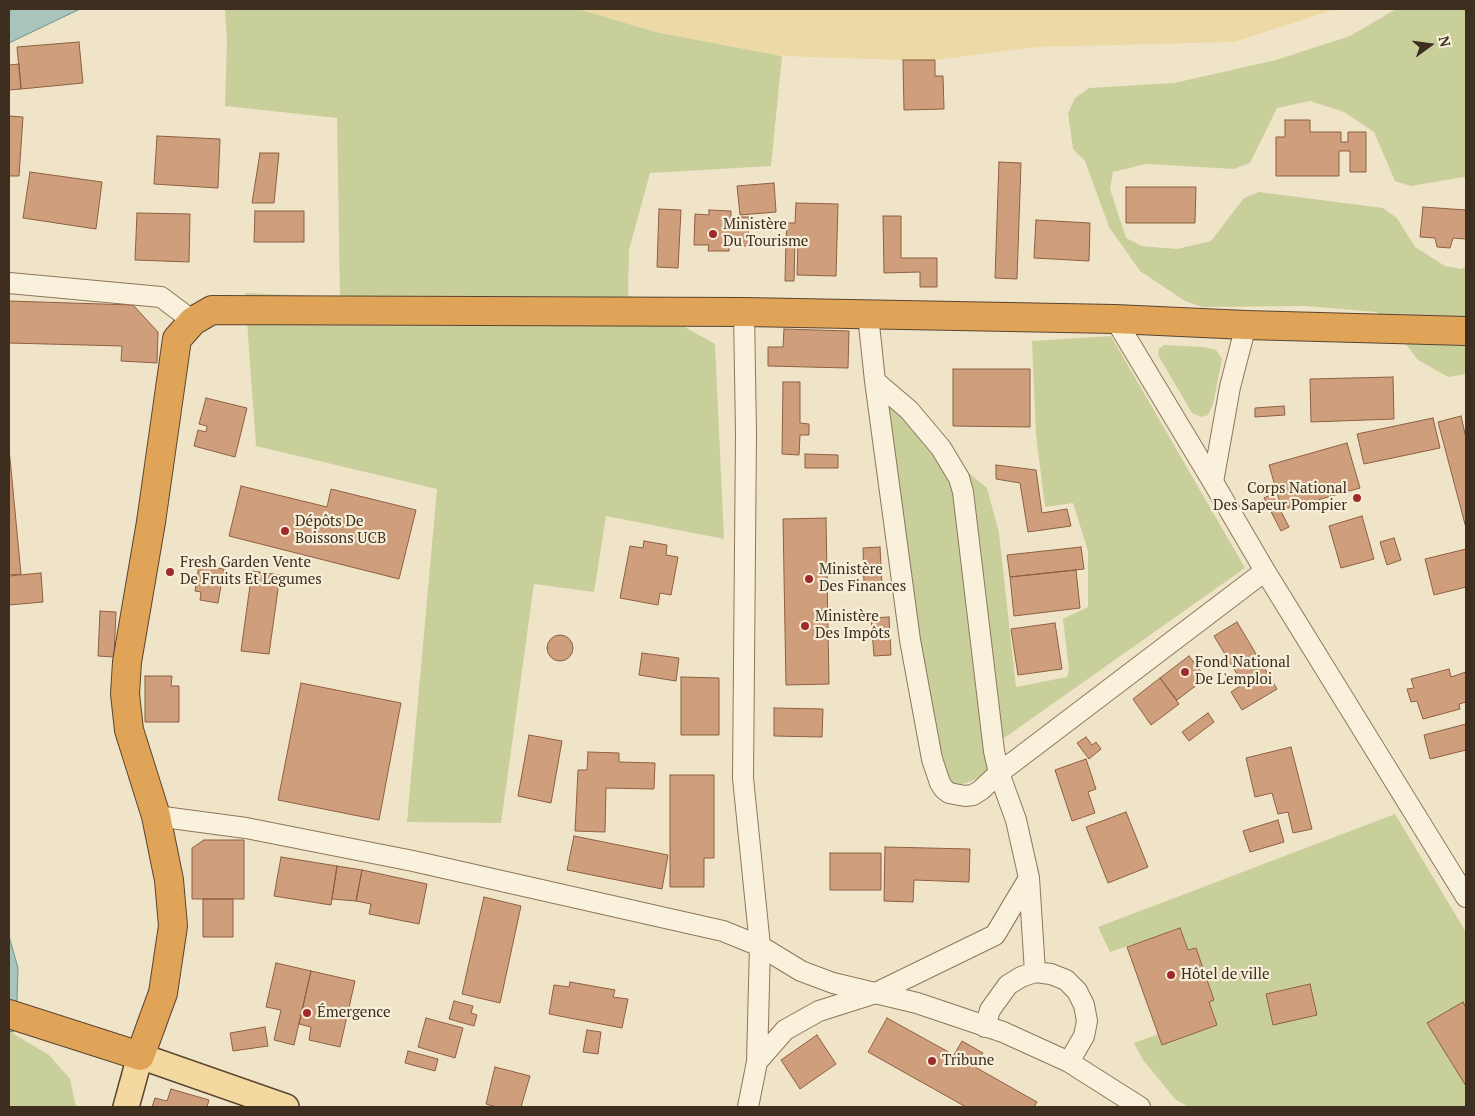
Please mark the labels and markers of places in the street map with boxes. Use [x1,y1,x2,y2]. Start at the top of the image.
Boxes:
place label: Ministère Du Tourisme [723,216,808,251]
marker: Ministère Du Tourisme [707,228,719,240]
place label: Corps National Des Sapeur Pompier [1213,480,1347,515]
marker: Corps National Des Sapeur Pompier [1351,492,1363,504]
place label: Dépôts De Boissons UCB [295,513,386,548]
marker: Dépôts De Boissons UCB [279,525,291,537]
place label: Fresh Garden Vente De Fruits Et Legumes [180,554,322,589]
place label: Ministère Des Finances [819,561,906,596]
marker: Fresh Garden Vente De Fruits Et Legumes [164,566,176,578]
marker: Ministère Des Finances [803,573,815,585]
place label: Ministère Des Impôts [815,608,890,643]
marker: Ministère Des Impôts [799,620,811,632]
place label: Fond National De L'emploi [1195,654,1290,689]
marker: Fond National De L'emploi [1179,666,1191,678]
place label: Hôtel de ville [1181,966,1270,984]
marker: Hôtel de ville [1165,969,1177,981]
place label: Émergence [317,1004,391,1022]
marker: Émergence [301,1007,313,1019]
place label: Tribune [942,1052,994,1070]
marker: Tribune [926,1055,938,1067]

